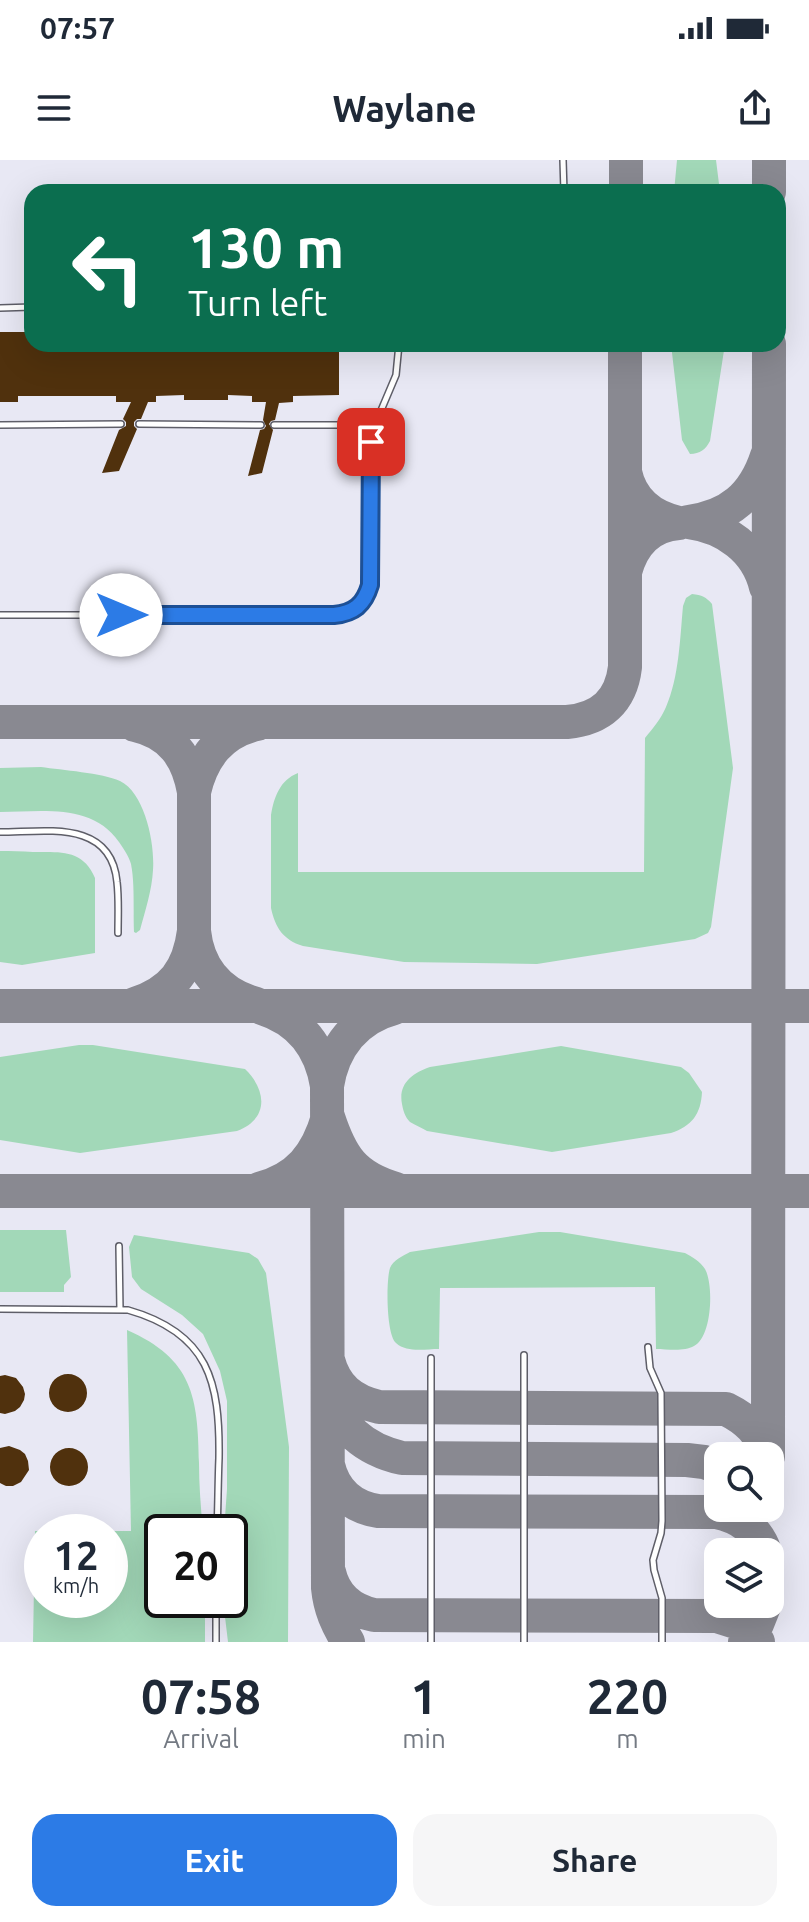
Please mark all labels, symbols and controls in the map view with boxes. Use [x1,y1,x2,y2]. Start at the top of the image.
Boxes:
text: 07:57 [40,11,115,45]
icon: menu [32,86,76,130]
icon: share [733,86,777,130]
text: Waylane [333,88,476,129]
icon: left [56,216,160,320]
text: 130 m [188,216,344,279]
text: Turn left [188,282,327,323]
pin [337,408,405,476]
icon: arrive [349,420,393,464]
position arrow [79,573,163,657]
map controls [704,1442,784,1618]
button: search [704,1442,784,1522]
speed limit sign: 20 [144,1514,248,1618]
text: 12 [53,1533,99,1578]
button: layers [704,1538,784,1618]
text: km/h [53,1574,99,1597]
text: 07:58 [141,1669,261,1723]
text: 1 [410,1669,437,1723]
text: 220 [587,1669,668,1723]
text: Arrival [163,1724,239,1753]
text: min [402,1724,446,1753]
text: m [616,1724,639,1753]
button: Exit [32,1814,397,1906]
button: Share [413,1814,777,1906]

